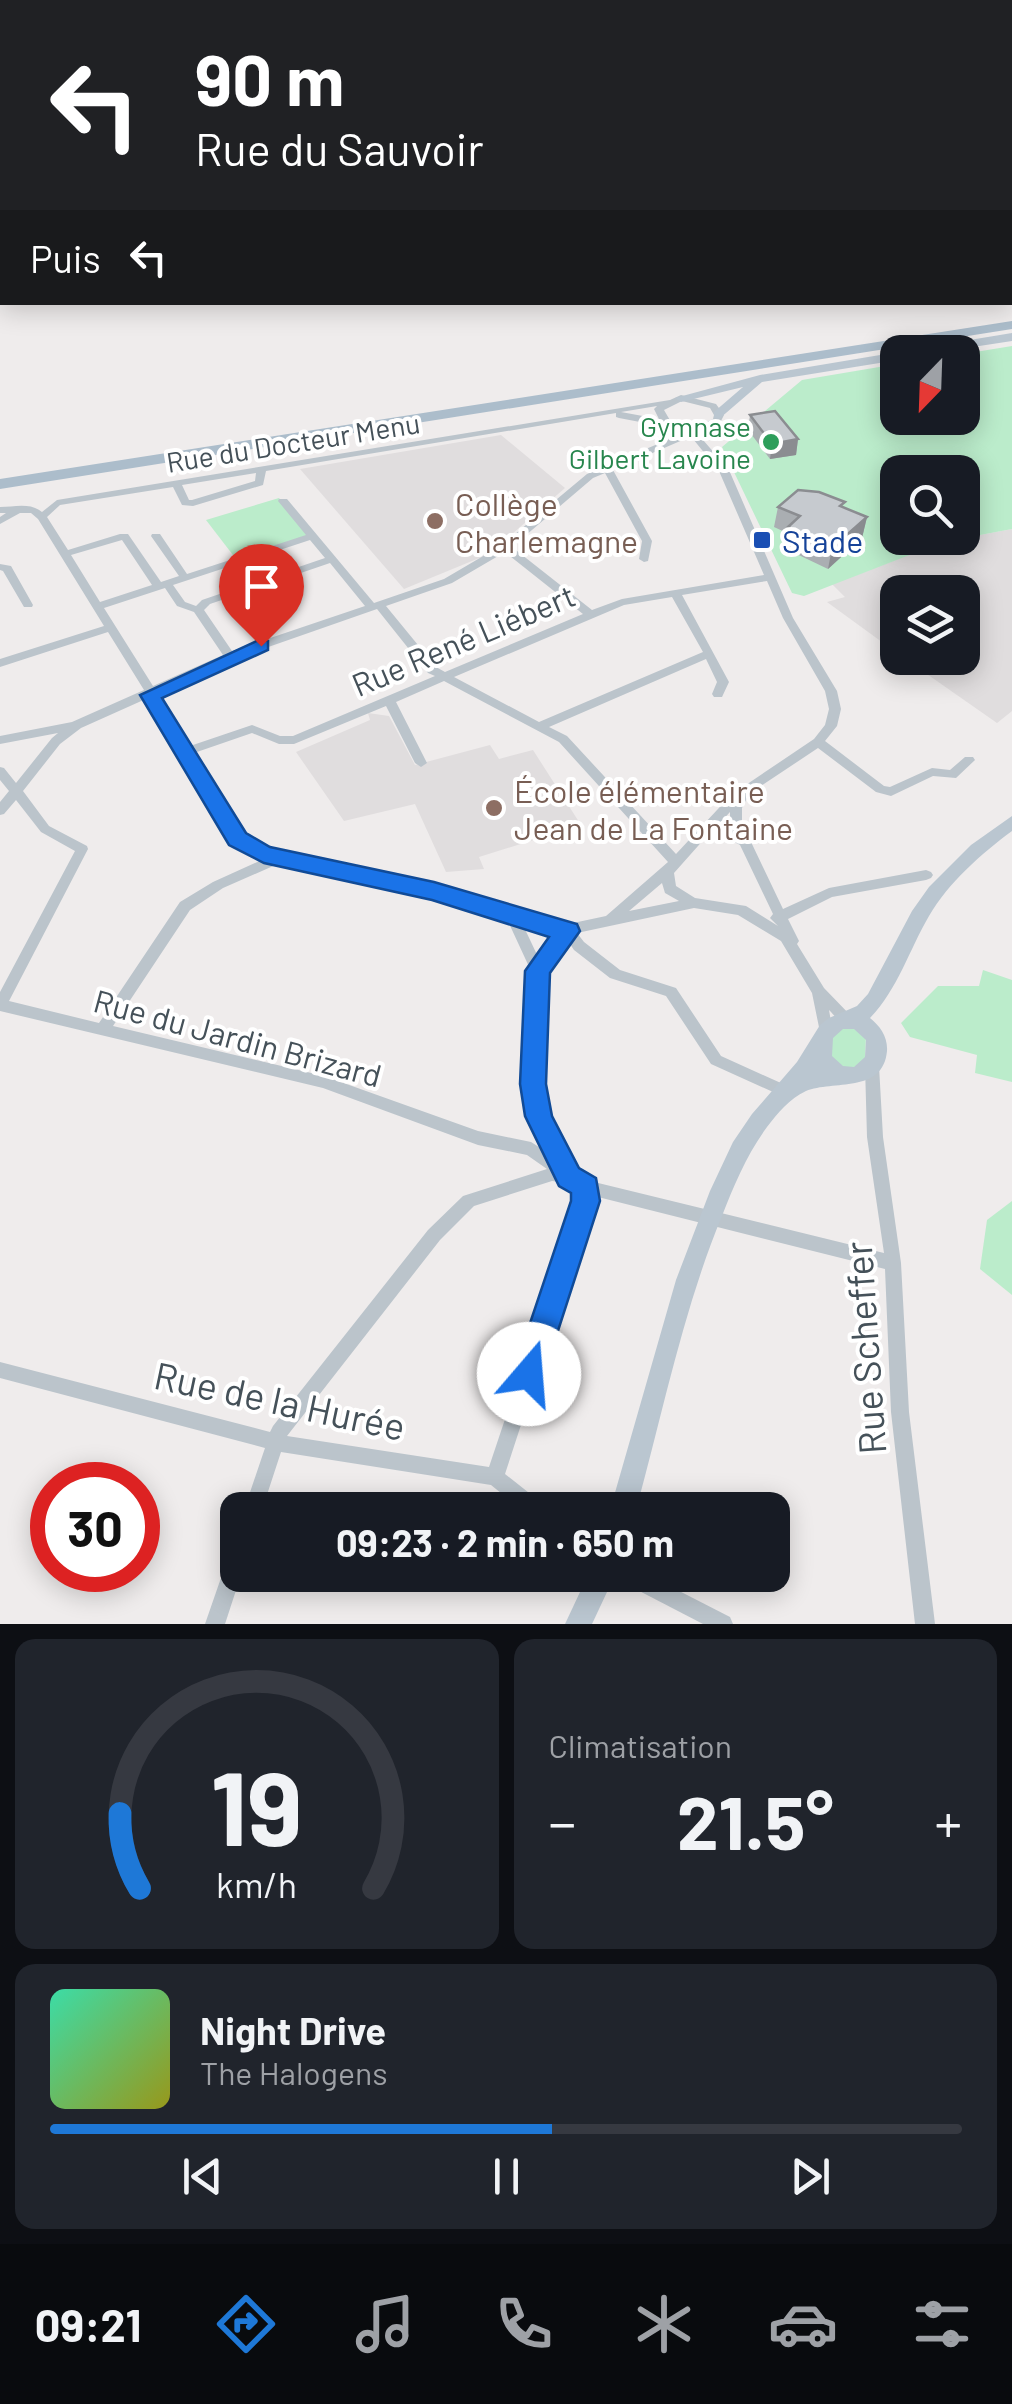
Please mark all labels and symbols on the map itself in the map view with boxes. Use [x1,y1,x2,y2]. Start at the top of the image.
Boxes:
north arrow [880,335,980,435]
street label: Rue du Docteur Menu [164,405,422,479]
place label: Gymnase Gilbert Lavoine [569,409,751,475]
marker: Gymnase Gilbert Lavoine [760,431,782,453]
place label: Collège Charlemagne [455,484,638,559]
marker: Collège Charlemagne [424,510,446,532]
place label: Stade [782,521,863,559]
marker: Stade [751,529,773,551]
pin [219,544,304,647]
street label: Rue René Liébert [346,575,580,703]
place label: École élémentaire Jean de La Fontaine [514,771,793,846]
marker: École élémentaire Jean de La Fontaine [483,797,505,819]
street label: Rue du Jardin Brizard [90,980,386,1094]
street label: Rue Scheffer [834,1240,894,1456]
position arrow [477,1322,581,1426]
street label: Rue de la Hurée [150,1351,410,1449]
speed limit sign: 30 [30,1462,160,1592]

